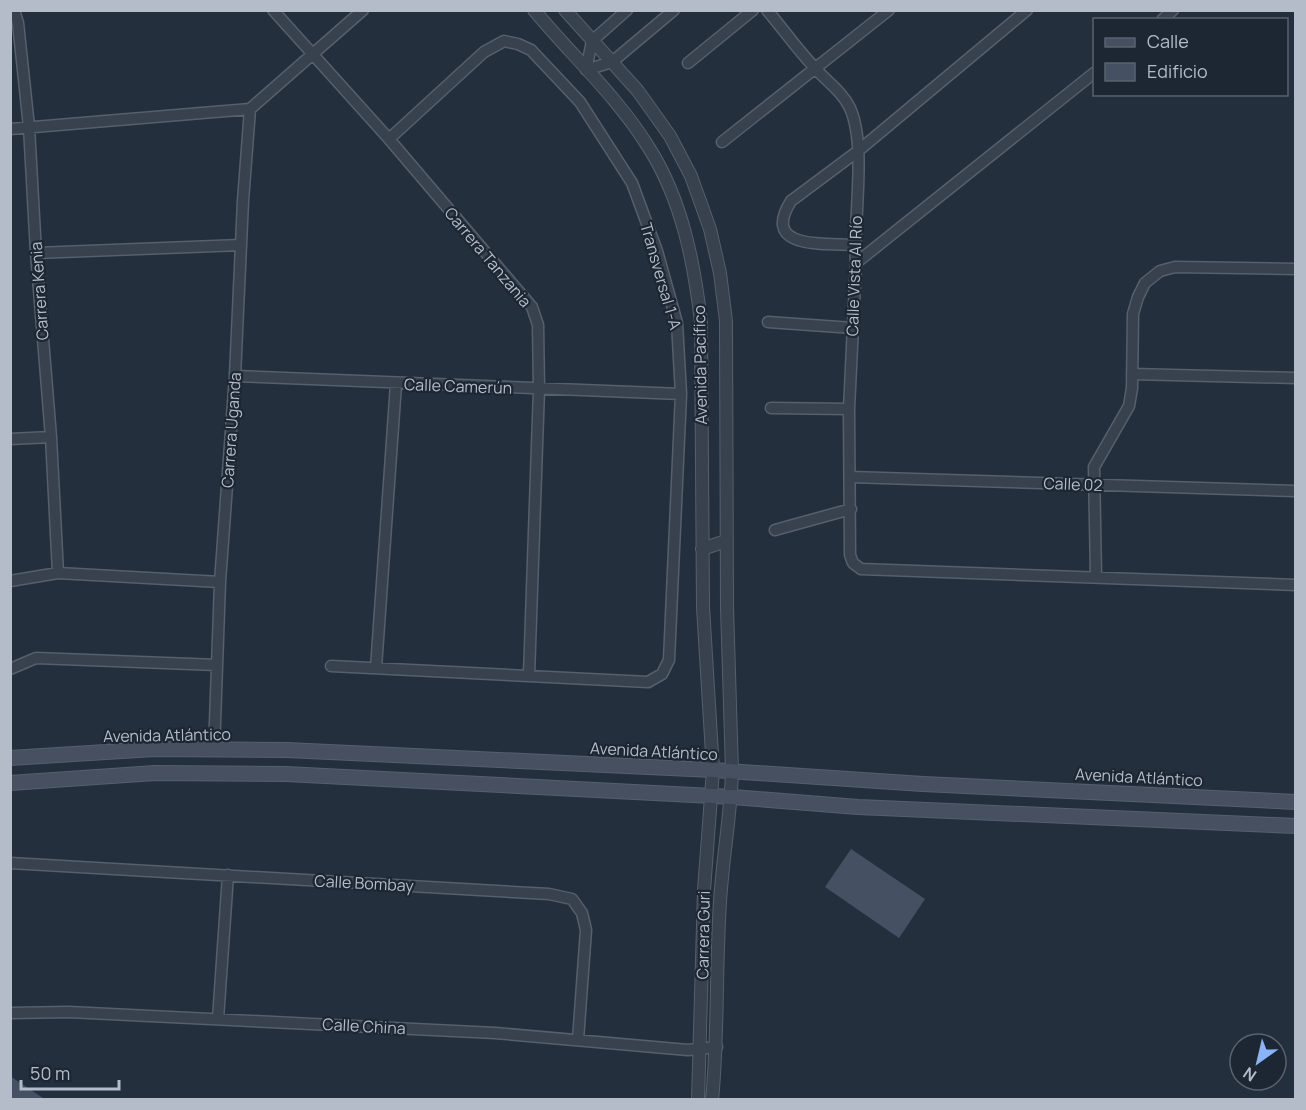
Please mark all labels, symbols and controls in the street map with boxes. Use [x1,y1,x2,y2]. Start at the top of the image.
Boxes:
legend [1093,18,1288,96]
text: Calle [1147,29,1189,53]
text: Edificio [1147,59,1208,83]
street label: Carrera Tanzania [440,202,536,312]
street label: Calle Vista Al Río [841,215,867,337]
street label: Transversal 1-A [635,220,687,332]
street label: Carrera Kenia [25,241,53,341]
street label: Avenida Pacífico [688,305,712,425]
street label: Carrera Uganda [216,371,246,489]
street label: Calle Camerún [403,373,513,399]
street label: Calle 02 [1043,472,1103,496]
street label: Avenida Atlántico [103,723,231,747]
street label: Avenida Atlántico [590,737,718,765]
street label: Avenida Atlántico [1075,763,1203,791]
street label: Calle Bombay [314,869,415,897]
street label: Carrera Guri [691,890,715,980]
street label: Calle China [322,1013,406,1039]
north arrow [1228,1032,1288,1092]
scale bar [21,1053,118,1091]
text: 50 m [30,1061,70,1085]
text: N [1239,1062,1261,1087]

